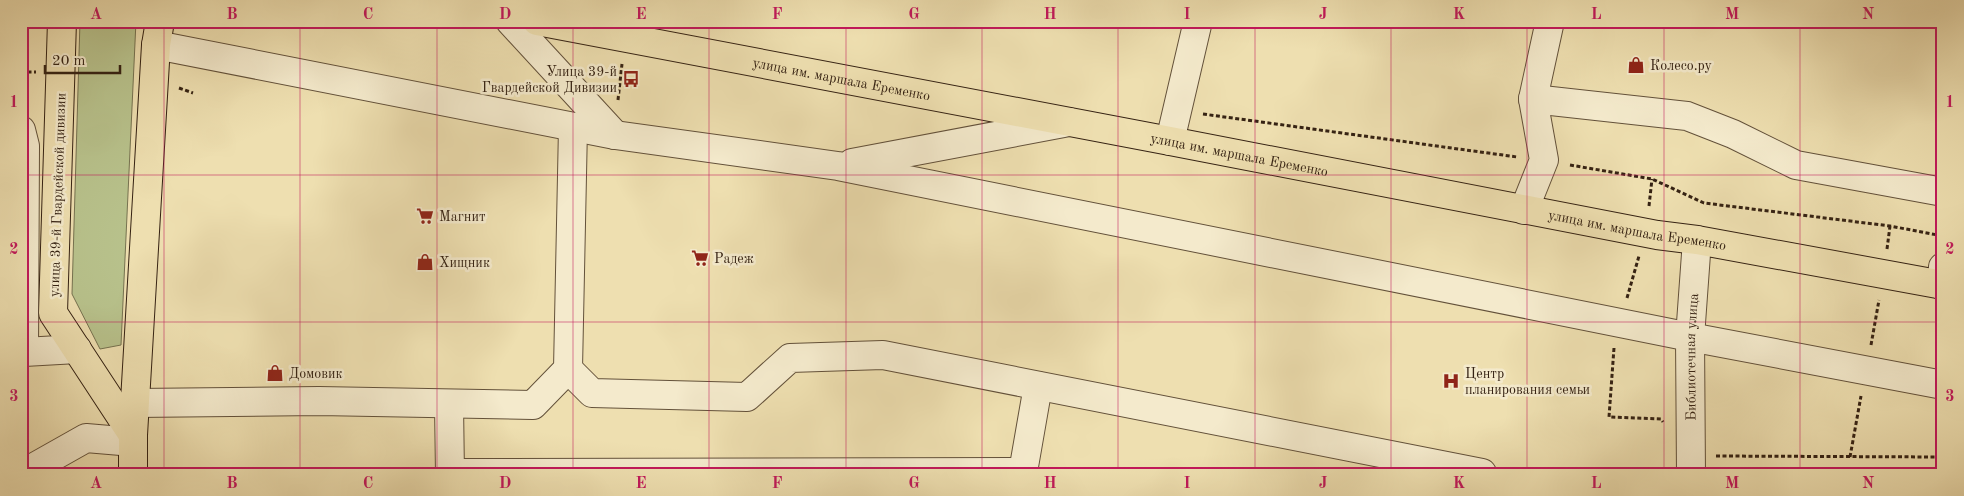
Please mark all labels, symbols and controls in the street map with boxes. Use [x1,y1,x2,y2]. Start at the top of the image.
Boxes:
text: A [90,7,102,23]
text: B [226,7,238,23]
text: C [363,7,373,23]
text: D [499,7,511,23]
text: E [635,7,647,23]
text: F [772,7,783,23]
text: G [908,7,920,23]
text: H [1043,7,1057,23]
text: I [1183,7,1191,23]
text: J [1319,7,1328,23]
text: K [1453,7,1465,23]
text: L [1591,7,1602,23]
text: M [1725,7,1739,23]
text: N [1862,7,1875,23]
scale bar [45,42,120,74]
text: 20 m [52,54,86,69]
shop icon: Колесо.ру [1626,55,1646,75]
street label: улица им. маршала Еременко [751,56,931,103]
place label: Колесо.ру [1650,59,1713,73]
place label: Улица 39-й Гвардейской Дивизии [482,65,617,95]
bus stop icon: Улица 39-й Гвардейской Дивизии [621,69,641,89]
street label: улица 39-й Гвардейской дивизии [47,93,69,297]
text: 1 [9,95,19,111]
text: 1 [1945,95,1955,111]
street label: улица им. маршала Еременко [1149,131,1329,179]
supermarket icon: Магнит [415,206,435,226]
street label: улица им. маршала Еременко [1547,208,1727,253]
place label: Магнит [439,210,486,224]
text: 2 [9,242,19,258]
text: 2 [1945,242,1955,258]
supermarket icon: Радеж [690,248,710,268]
shop icon: Хищник [415,252,435,272]
place label: Радеж [714,252,754,266]
place label: Хищник [439,256,490,270]
street label: Библиотечная улица [1684,293,1701,421]
shop icon: Домовик [265,363,285,383]
place label: Домовик [289,367,343,381]
place label: Центр планирования семьи [1465,367,1590,397]
hospital icon: Центр планирования семьи [1441,371,1461,391]
text: 3 [9,389,19,405]
text: 3 [1945,389,1955,405]
text: A [90,476,102,492]
text: B [226,476,238,492]
text: C [363,476,373,492]
text: D [499,476,511,492]
text: E [635,476,647,492]
text: F [772,476,783,492]
text: G [908,476,920,492]
text: H [1043,476,1057,492]
text: I [1183,476,1191,492]
text: J [1319,476,1328,492]
text: K [1453,476,1465,492]
text: L [1591,476,1602,492]
text: M [1725,476,1739,492]
text: N [1862,476,1875,492]

